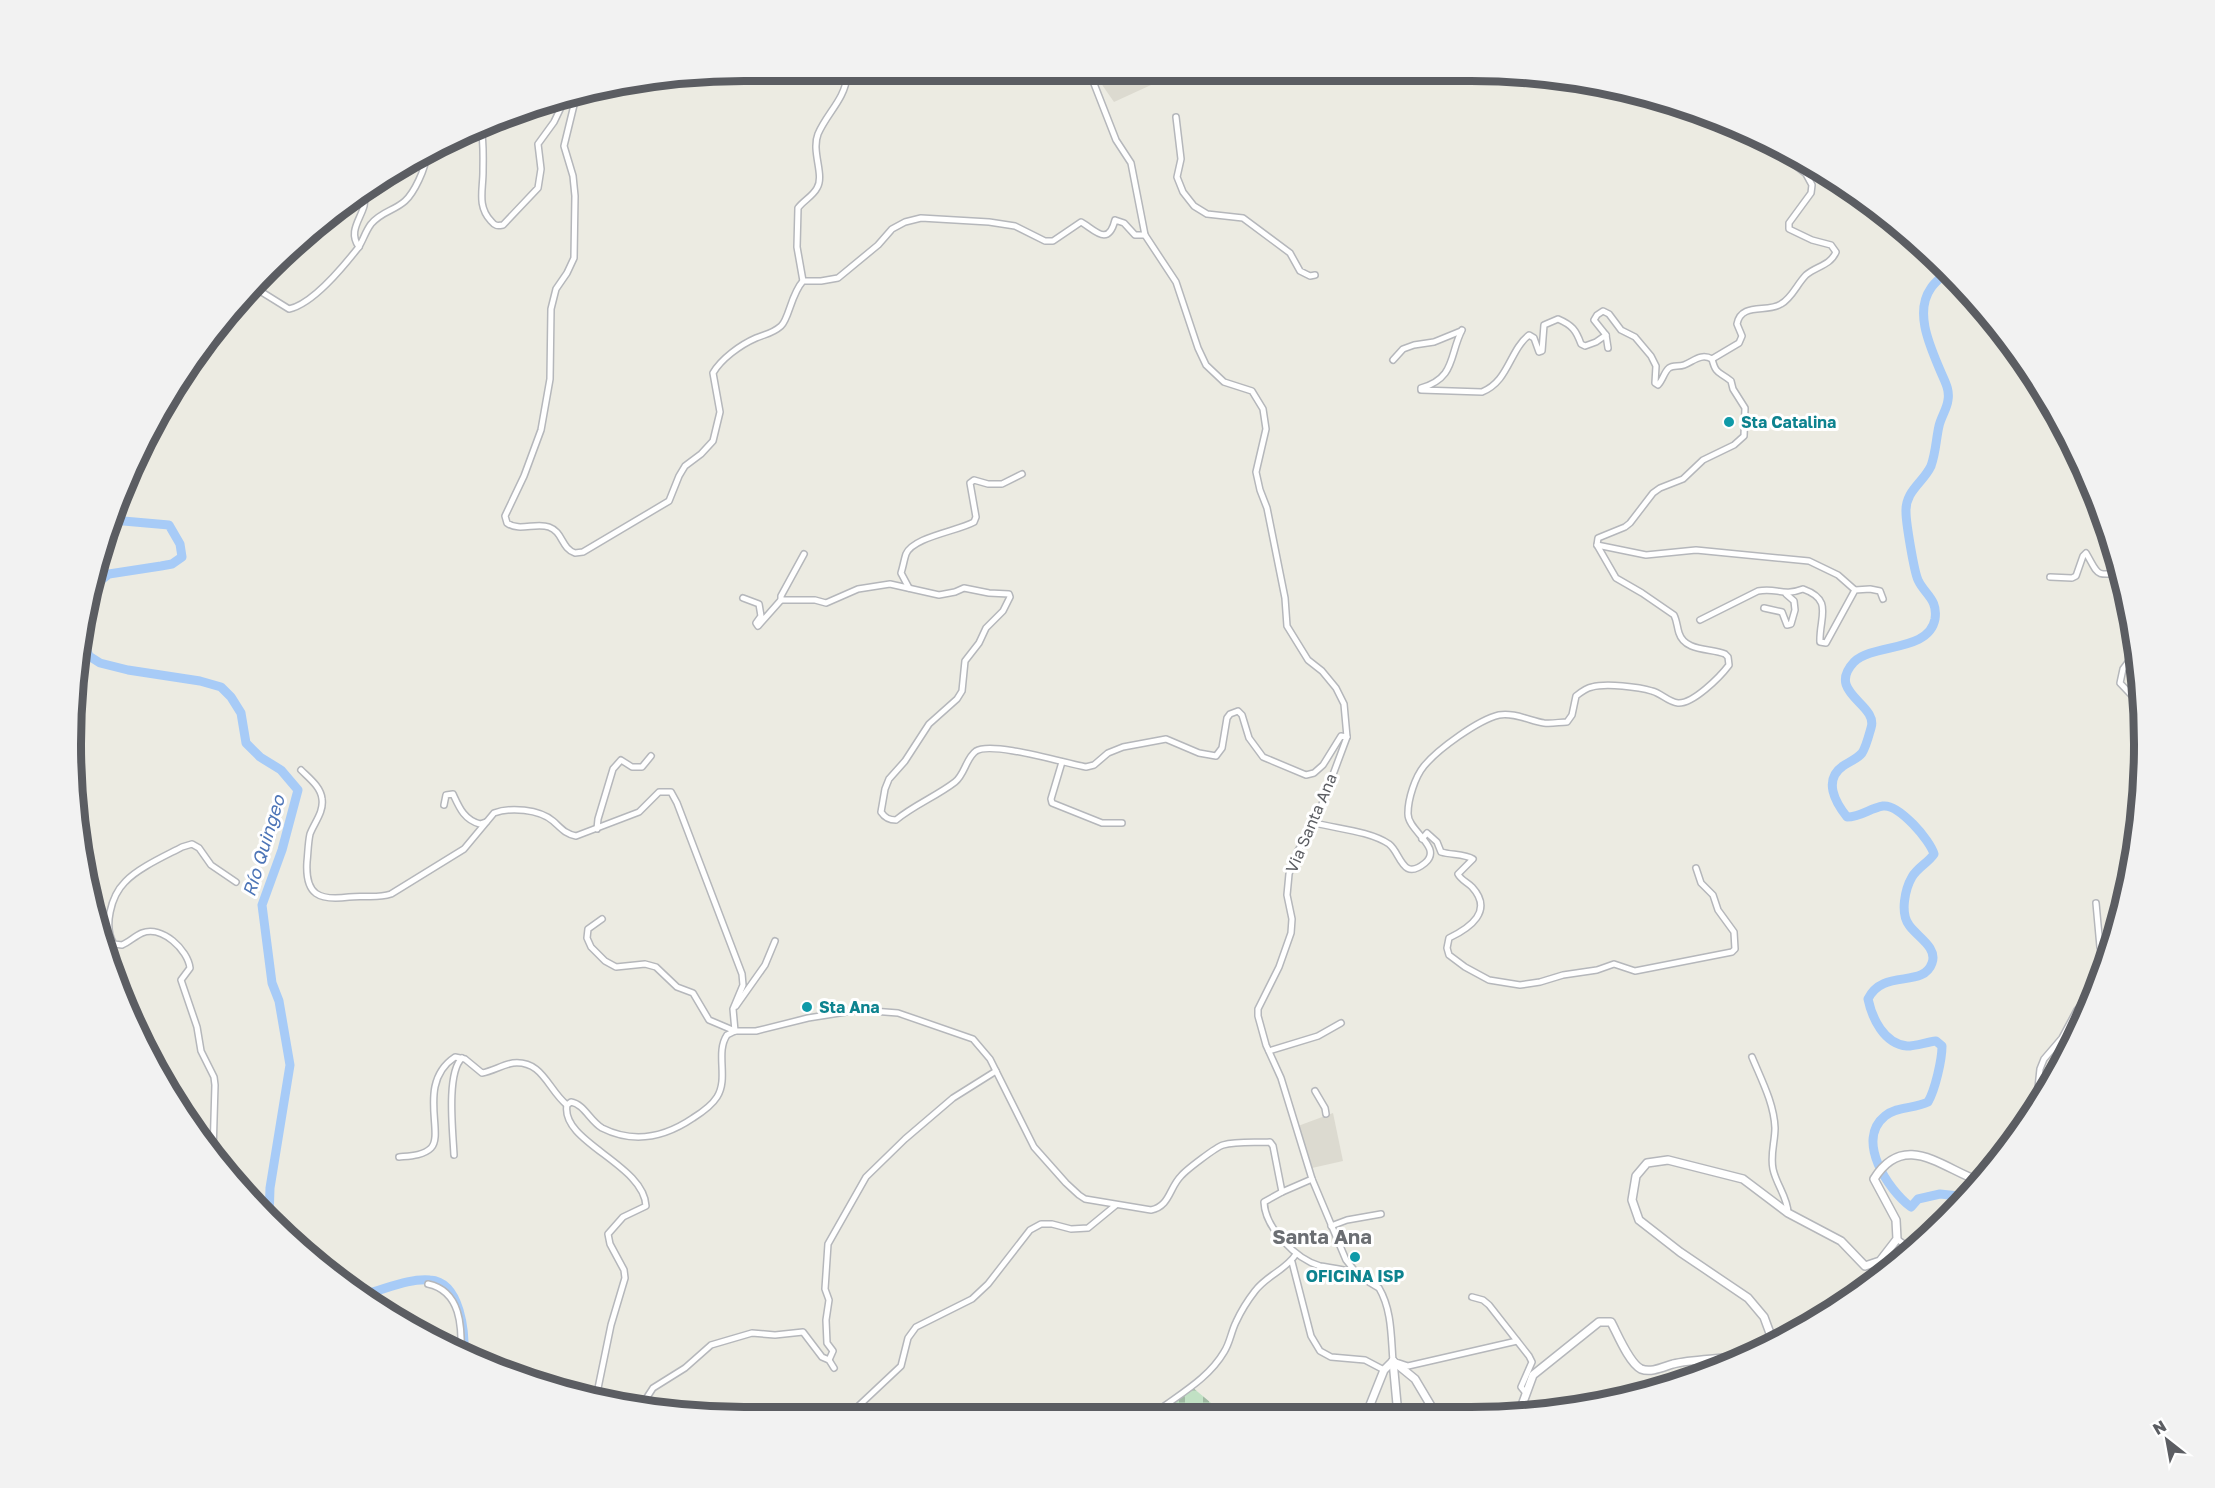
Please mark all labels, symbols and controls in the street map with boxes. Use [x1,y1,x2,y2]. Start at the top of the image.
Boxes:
place label: Sta Catalina [1741,412,1836,432]
marker: Sta Catalina [1722,415,1736,429]
street label: Via Santa Ana [1281,770,1341,876]
water label: Río Quingeo [237,791,289,899]
place label: Sta Ana [819,997,880,1017]
marker: Sta Ana [800,1000,814,1014]
district label: Santa Ana [1272,1224,1372,1248]
marker: OFICINA ISP [1348,1250,1362,1264]
place label: OFICINA ISP [1306,1266,1405,1286]
north arrow [2137,1410,2197,1470]
text: N [2149,1415,2170,1439]

